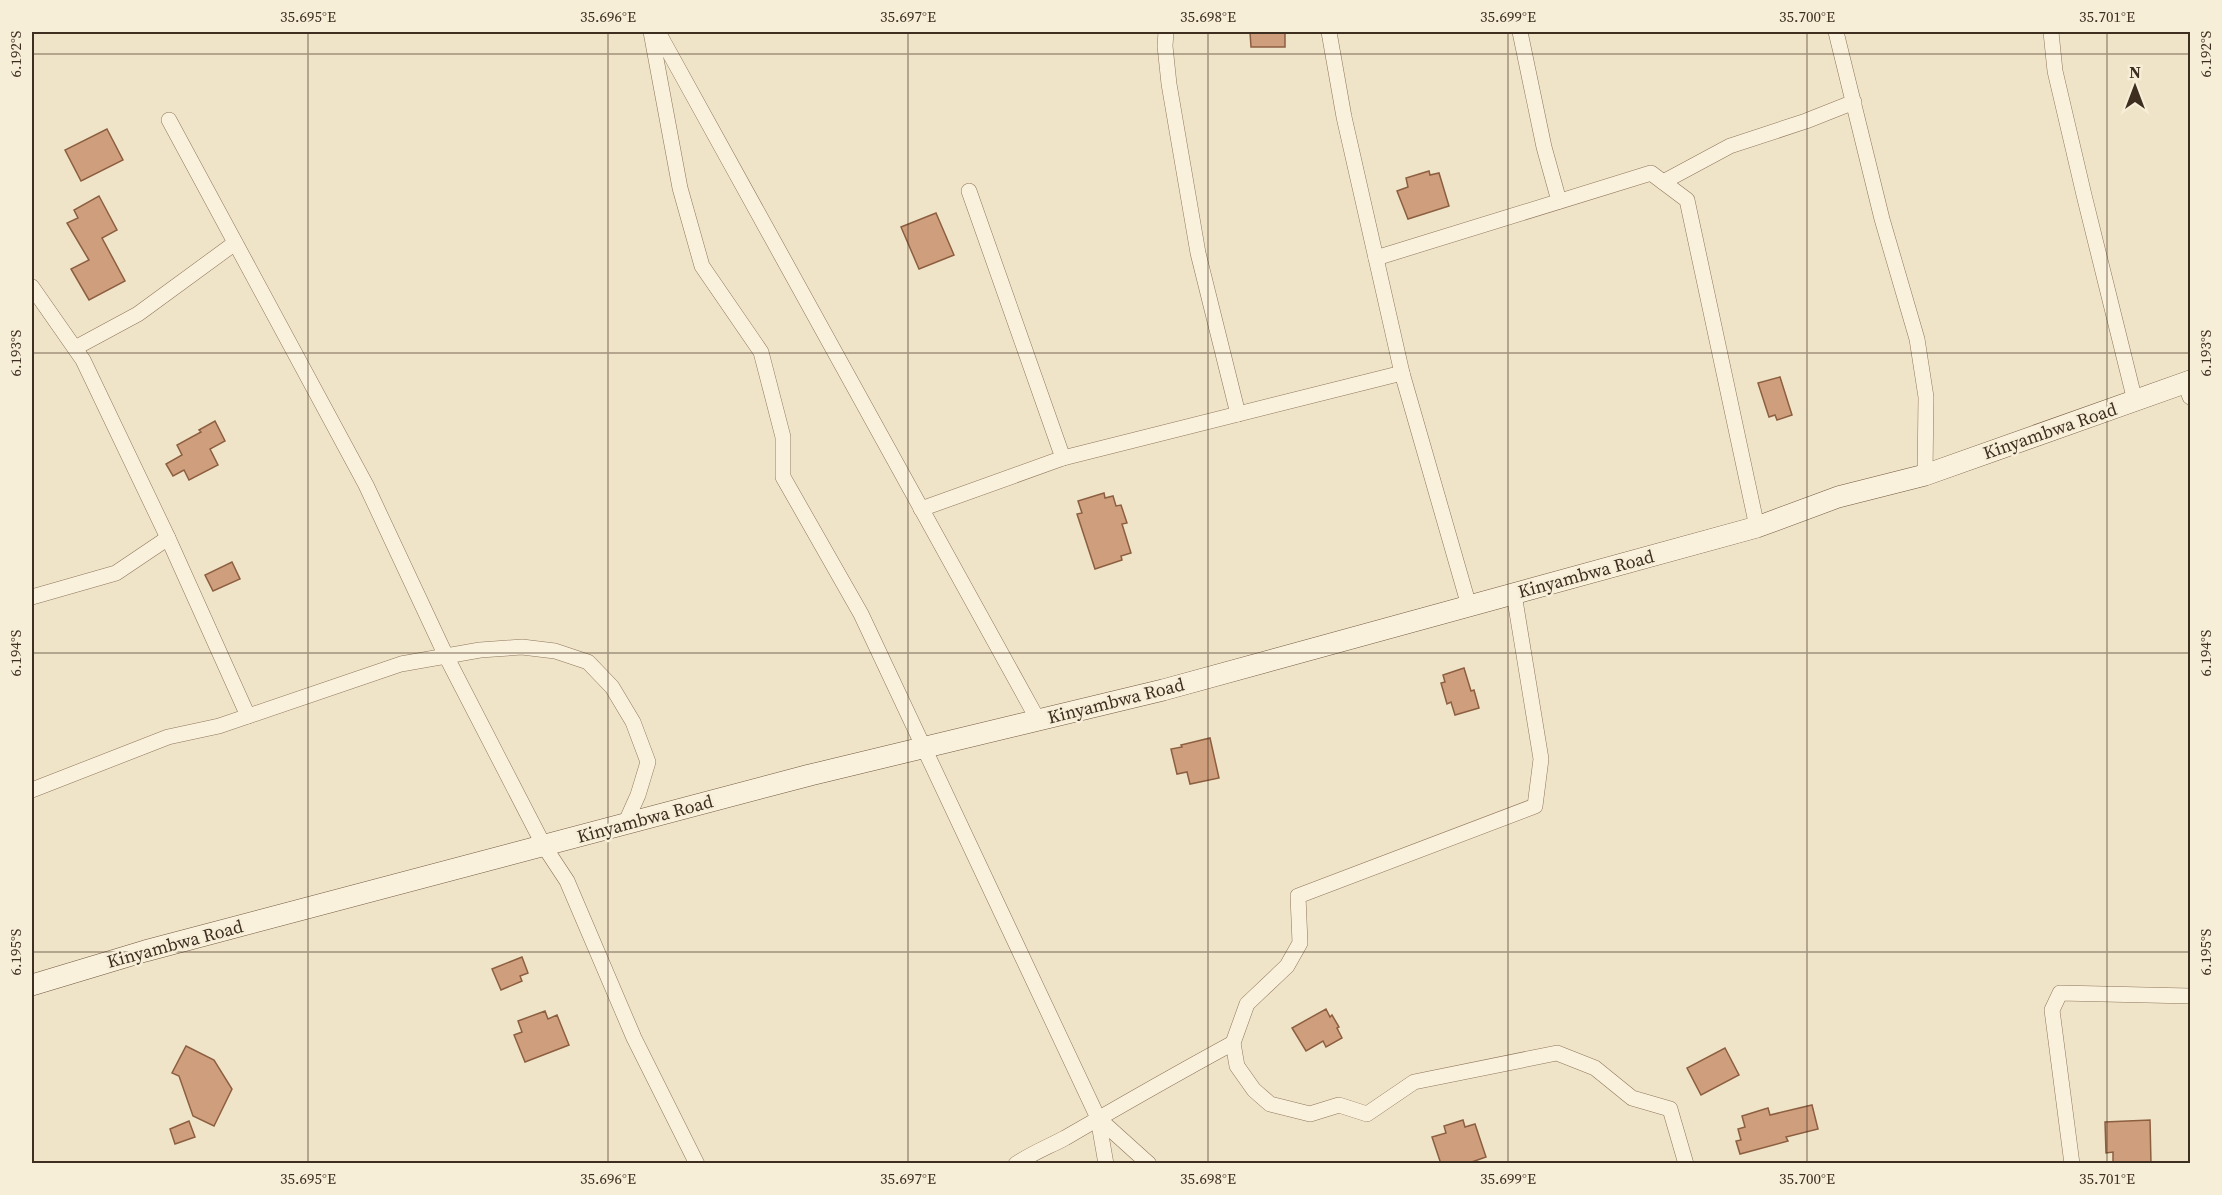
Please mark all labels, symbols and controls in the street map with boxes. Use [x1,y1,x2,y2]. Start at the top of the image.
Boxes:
text: 35.695°E [280,6,336,27]
text: 35.696°E [580,6,636,27]
text: 35.697°E [880,6,936,27]
text: 35.698°E [1180,6,1236,27]
text: 35.699°E [1480,6,1536,27]
text: 35.700°E [1779,6,1835,27]
text: 35.701°E [2079,6,2135,27]
text: 6.192°S [5,30,26,78]
text: 6.192°S [2195,30,2216,78]
north arrow [2105,57,2165,117]
text: N [2129,61,2141,83]
text: 6.193°S [5,329,26,377]
text: 6.193°S [2195,329,2216,377]
street label: Kinyambwa Road [1980,396,2120,465]
street label: Kinyambwa Road [1515,543,1657,604]
text: 6.194°S [5,629,26,677]
text: 6.194°S [2195,629,2216,677]
street label: Kinyambwa Road [1045,671,1187,730]
street label: Kinyambwa Road [574,788,716,849]
street label: Kinyambwa Road [104,913,246,974]
text: 6.195°S [5,928,26,976]
text: 6.195°S [2195,928,2216,976]
text: 35.695°E [280,1168,336,1189]
text: 35.696°E [580,1168,636,1189]
text: 35.697°E [880,1168,936,1189]
text: 35.698°E [1180,1168,1236,1189]
text: 35.699°E [1480,1168,1536,1189]
text: 35.700°E [1779,1168,1835,1189]
text: 35.701°E [2079,1168,2135,1189]

